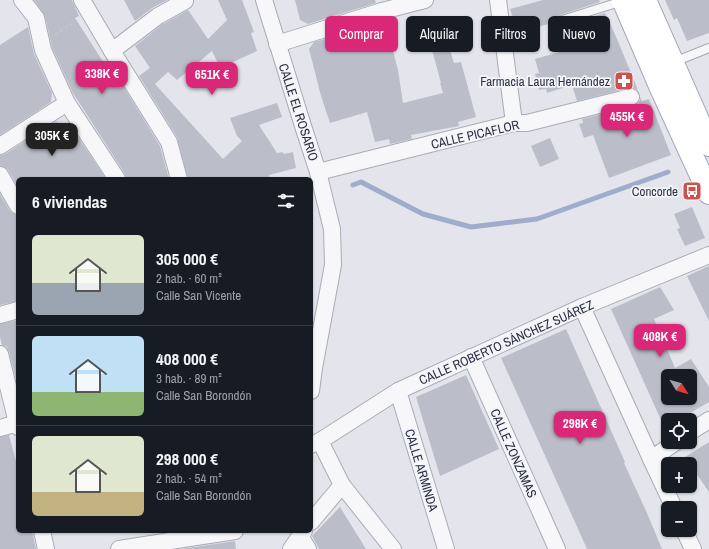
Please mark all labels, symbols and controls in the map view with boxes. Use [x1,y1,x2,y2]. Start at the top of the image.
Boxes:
chip: Comprar [325,16,398,52]
chip: Alquilar [406,16,473,52]
chip: Filtros [481,16,540,52]
chip: Nuevo [548,16,610,52]
pin: 338K € [69,61,135,95]
street label: CALLE EL ROSARIO [275,61,322,163]
pin: 651K € [179,62,245,96]
text: 338K € [85,65,119,82]
text: 651K € [195,66,229,83]
pharmacy icon: Farmacia Laura Hernández [613,70,635,92]
place label: Farmacia Laura Hernández [480,73,610,90]
pin: 455K € [594,104,660,138]
text: 455K € [610,108,644,125]
street label: CALLE PICAFLOR [429,116,521,153]
pin: 305K € [19,123,85,157]
text: 305K € [35,127,69,144]
bus stop icon: Concorde [681,180,703,202]
place label: Concorde [632,183,678,200]
text: 6 viviendas [32,190,107,213]
icon: filters [275,190,297,212]
text: 305 000 € [156,247,218,270]
icon: home [64,251,112,299]
text: 2 hab. · 60 m² [156,270,222,287]
text: Calle San Vicente [156,287,241,304]
street label: CALLE ROBERTO SÁNCHEZ SUÁREZ [416,296,597,389]
pin: 408K € [627,324,693,358]
text: 408K € [643,328,677,345]
text: 408 000 € [156,347,218,370]
icon: home [64,352,112,400]
north arrow [661,369,697,405]
map controls [661,369,697,537]
text: 3 hab. · 89 m² [156,370,222,387]
text: Calle San Borondón [156,387,251,404]
street label: CALLE ZONZAMAS [486,406,541,500]
pin: 298K € [547,411,613,445]
button: locate [661,413,697,449]
text: 298K € [563,415,597,432]
street label: CALLE ARMINDA [401,427,442,514]
text: 298 000 € [156,447,218,470]
icon: home [64,452,112,500]
button: + [661,457,697,493]
text: 2 hab. · 54 m² [156,470,222,487]
text: Calle San Borondón [156,487,251,504]
button: − [661,501,697,537]

